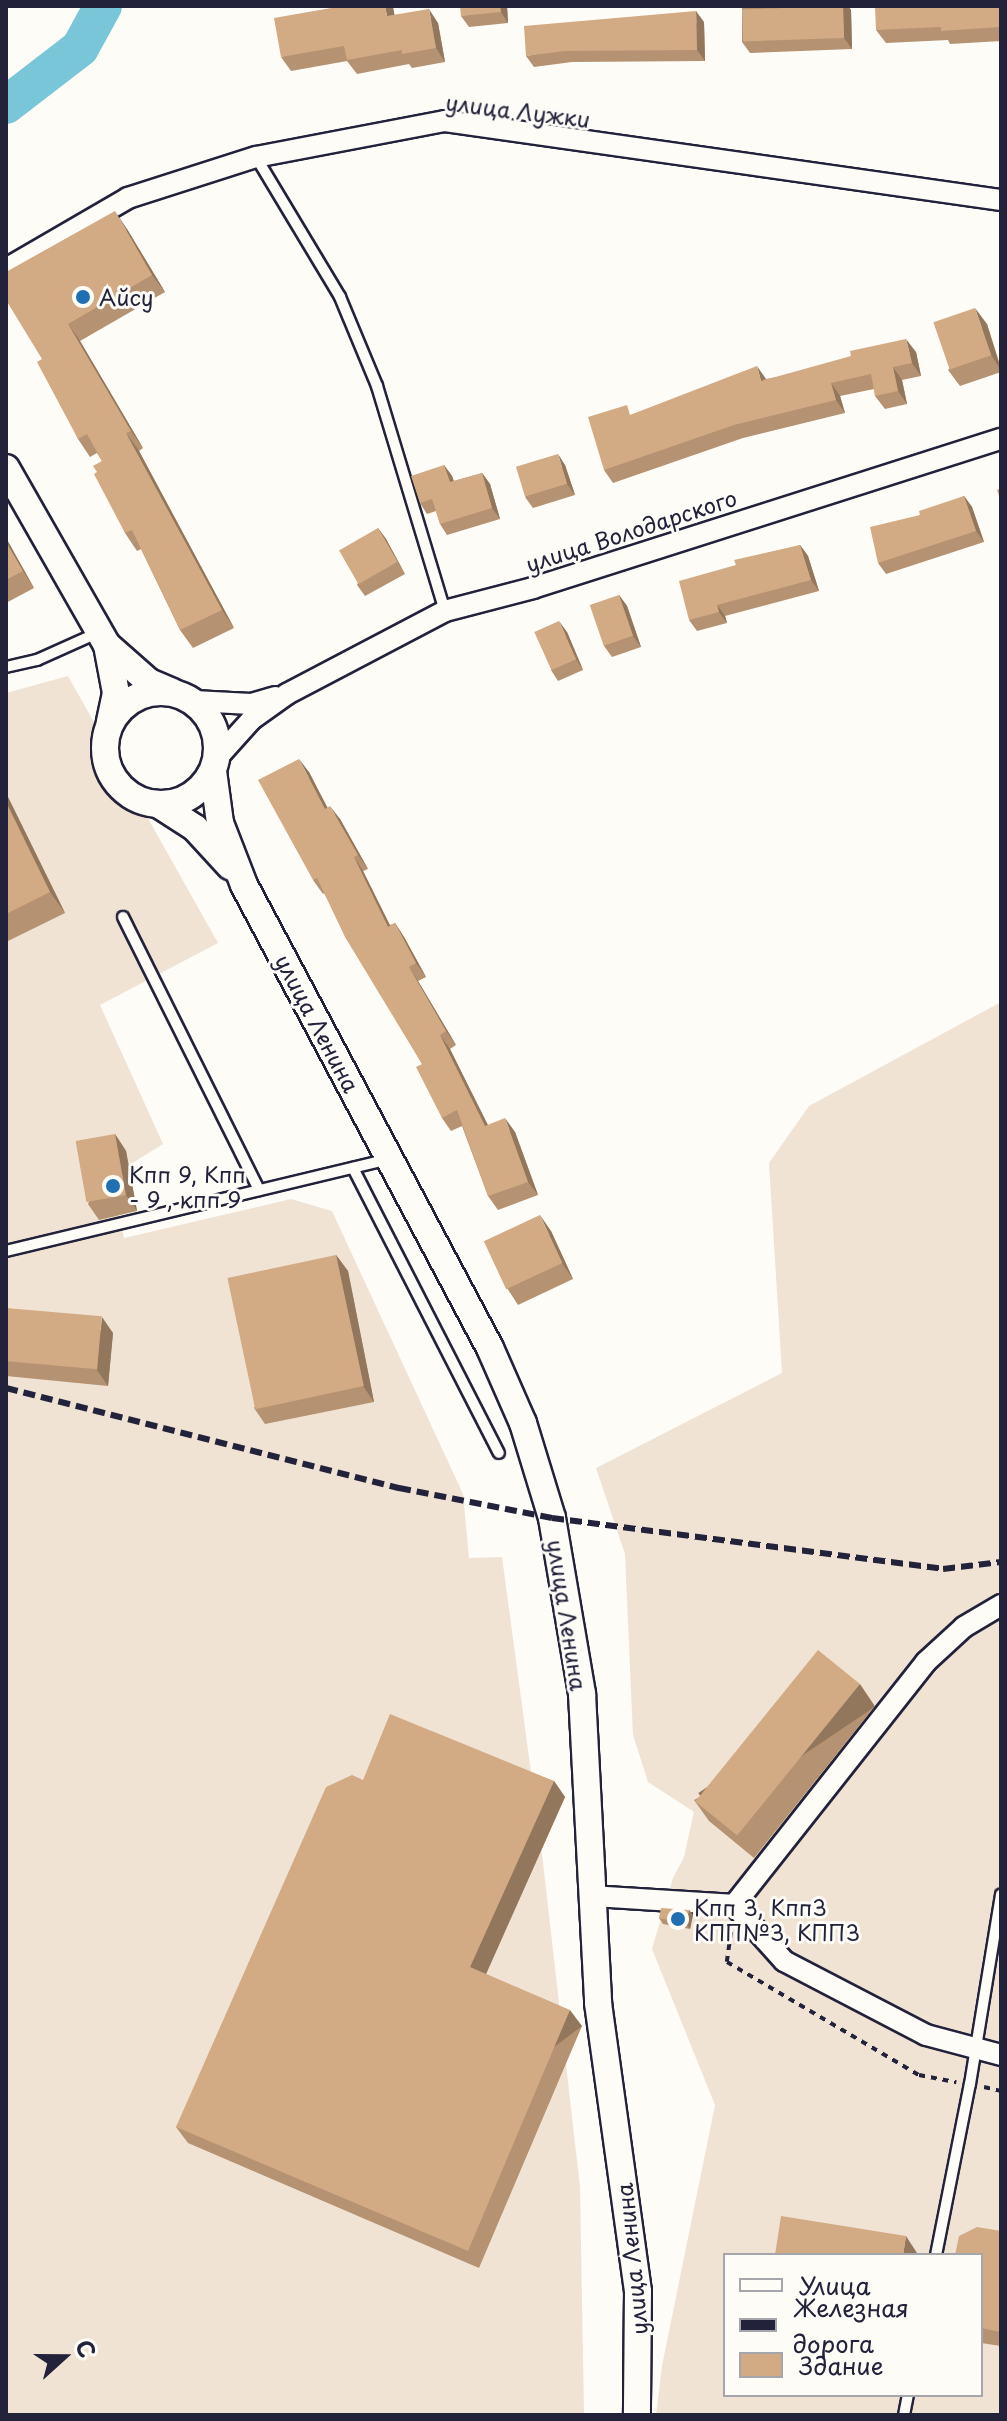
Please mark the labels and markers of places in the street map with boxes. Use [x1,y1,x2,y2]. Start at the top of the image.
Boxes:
place label: Айсу [99,284,153,310]
marker: Айсу [74,288,92,306]
place label: Кпп 9, Кпп - 9 , кпп 9 [129,1160,245,1212]
marker: Кпп 9, Кпп - 9 , кпп 9 [104,1177,122,1195]
place label: Кпп 3, Кпп3 КПП№3, КПП3 [694,1893,860,1944]
marker: Кпп 3, Кпп3 КПП№3, КПП3 [669,1910,687,1928]

